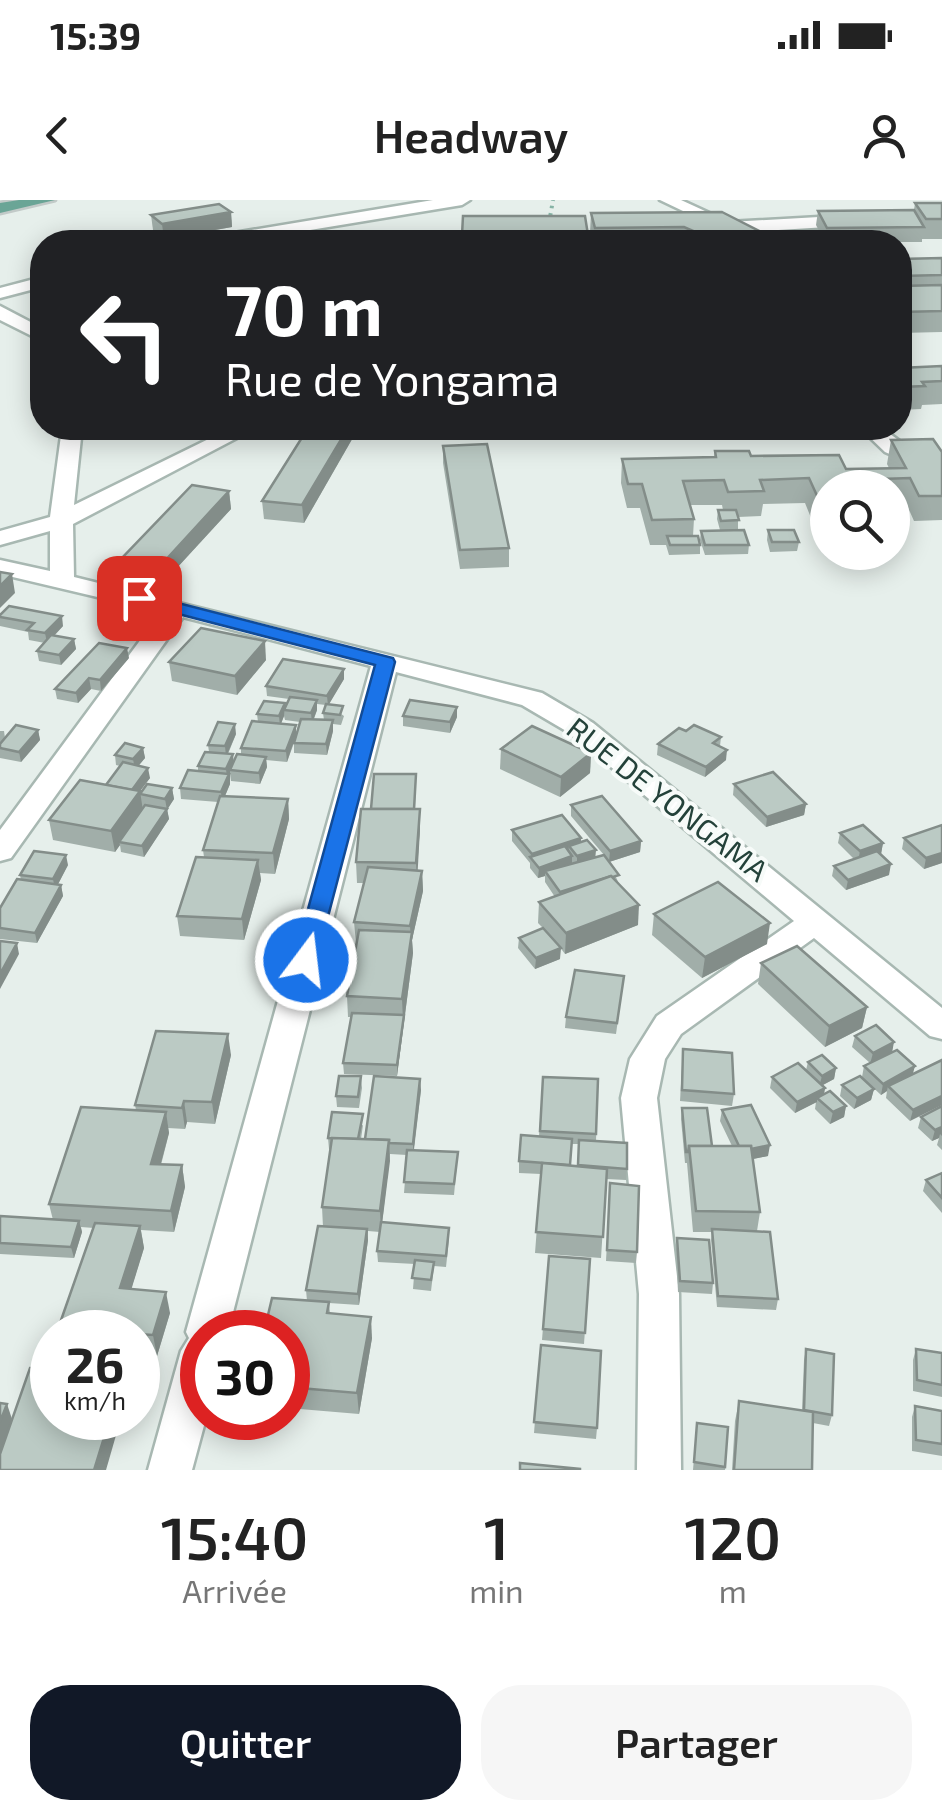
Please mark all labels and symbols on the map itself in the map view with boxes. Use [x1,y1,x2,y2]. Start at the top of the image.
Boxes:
pin [97,556,182,641]
street label: RUE DE YONGAMA [561,709,776,888]
position arrow [254,908,358,1012]
speed limit sign: 30 [180,1310,310,1440]

